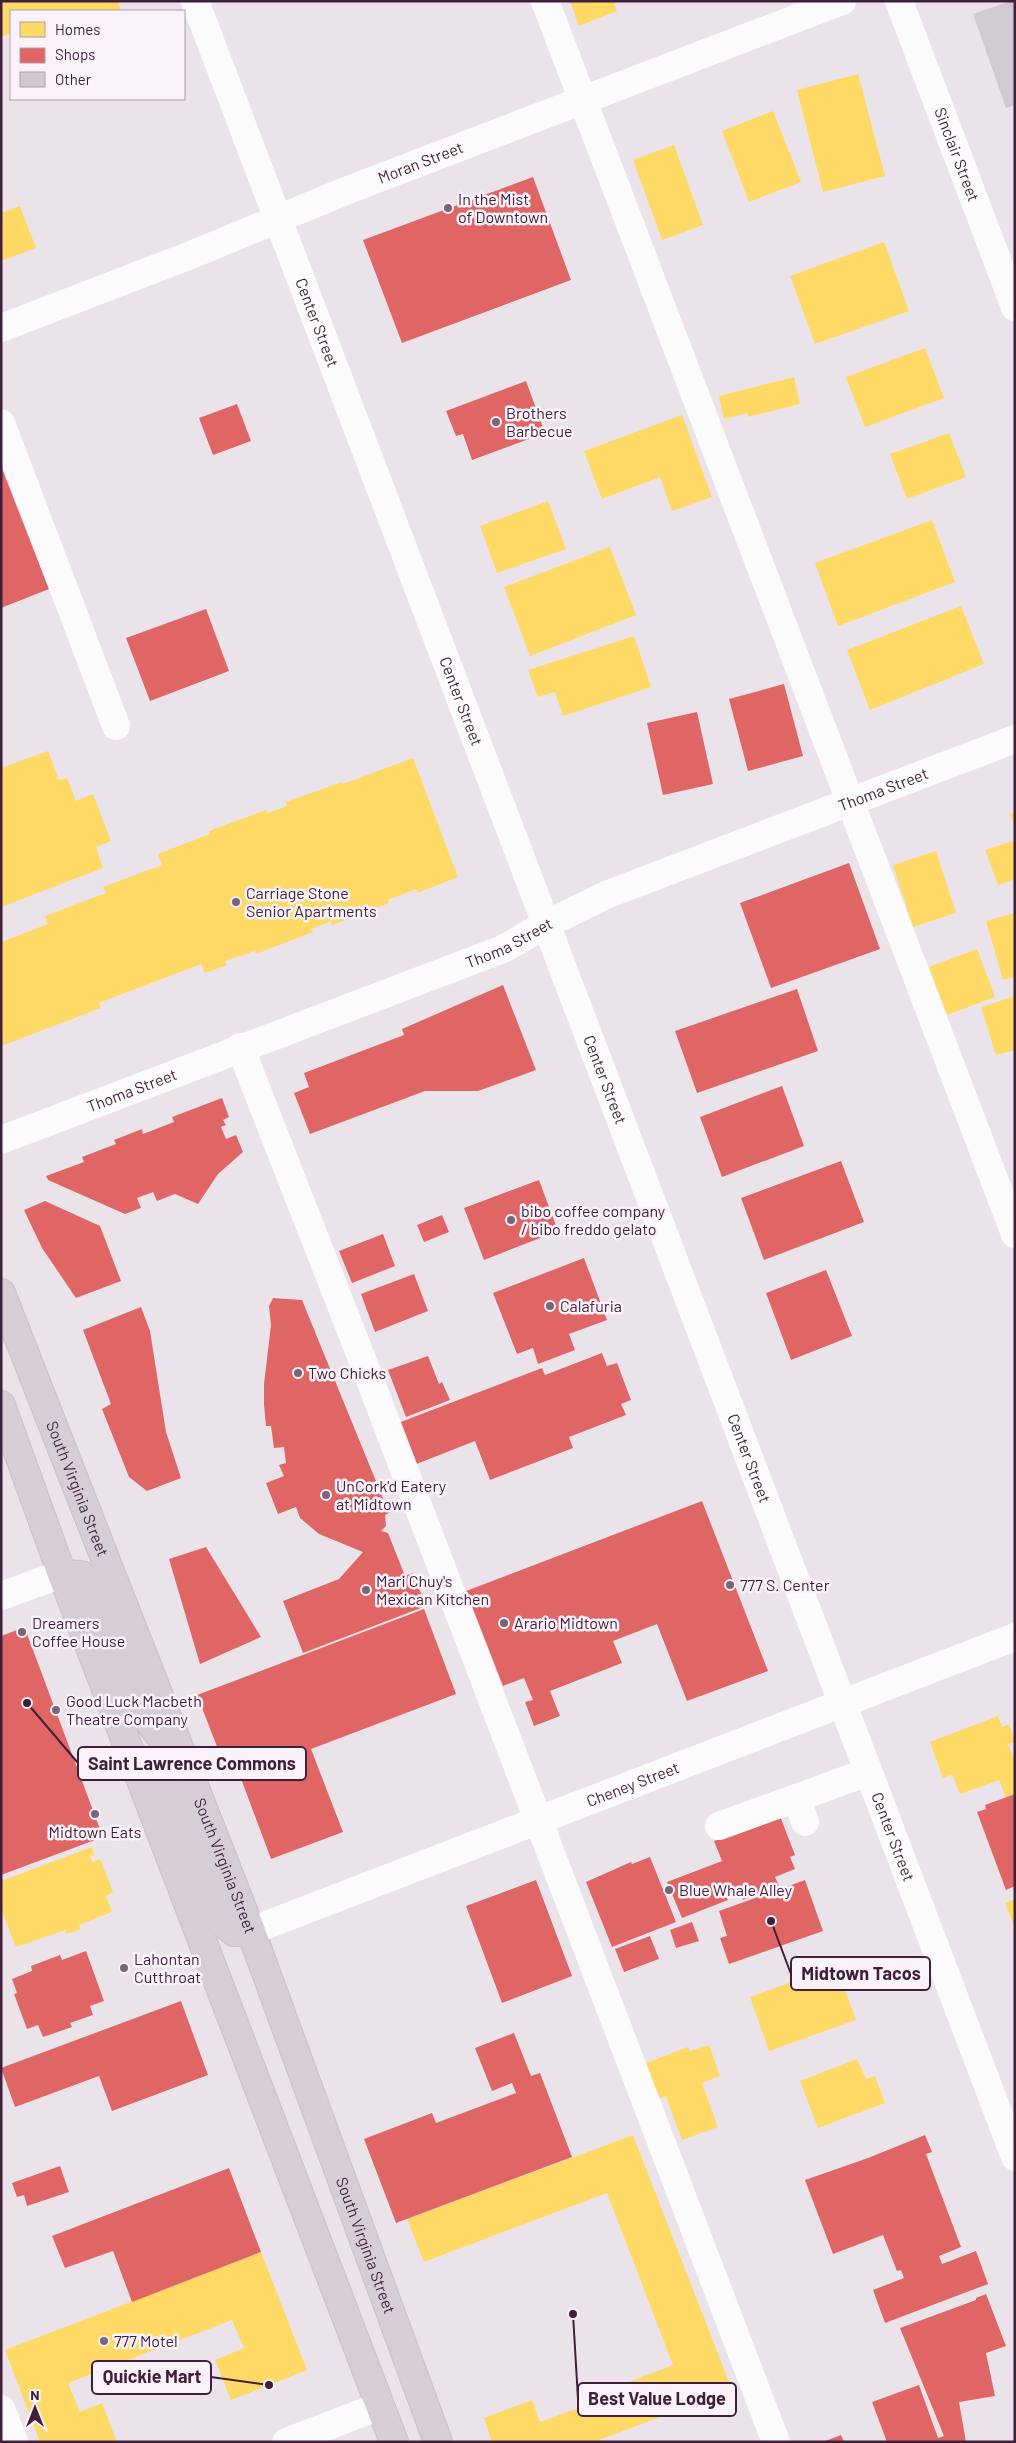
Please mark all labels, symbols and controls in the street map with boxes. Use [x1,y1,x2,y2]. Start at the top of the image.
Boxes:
legend [10,10,185,100]
text: Homes [55,20,100,38]
text: Shops [55,45,95,63]
text: Other [55,70,92,88]
street label: Sinclair Street [931,105,984,204]
street label: Moran Street [375,137,466,187]
place label: In the Mist of Downtown [458,189,548,226]
marker: In the Mist of Downtown [442,202,454,214]
street label: Center Street [292,275,343,370]
place label: Brothers Barbecue [506,403,573,440]
marker: Brothers Barbecue [490,416,502,428]
street label: Center Street [436,654,487,748]
street label: Thoma Street [835,763,931,815]
place label: Carriage Stone Senior Apartments [246,883,377,920]
marker: Carriage Stone Senior Apartments [230,896,242,908]
street label: Thoma Street [463,913,555,971]
street label: Center Street [580,1032,631,1127]
street label: Thoma Street [84,1064,179,1115]
place label: bibo coffee company / bibo freddo gelato [521,1201,666,1238]
marker: bibo coffee company / bibo freddo gelato [505,1214,517,1226]
place label: Calafuria [560,1296,622,1315]
marker: Calafuria [544,1300,556,1312]
place label: Two Chicks [308,1363,386,1382]
marker: Two Chicks [292,1367,304,1379]
street label: Center Street [724,1411,775,1505]
street label: South Virginia Street [43,1418,113,1559]
place label: UnCork'd Eatery at Midtown [336,1476,447,1513]
marker: UnCork'd Eatery at Midtown [320,1489,332,1501]
place label: Mari Chuy's Mexican Kitchen [376,1571,489,1608]
place label: 777 S. Center [740,1575,830,1594]
marker: 777 S. Center [724,1579,736,1591]
marker: Mari Chuy's Mexican Kitchen [360,1584,372,1596]
place label: Dreamers Coffee House [32,1613,125,1650]
place label: Arario Midtown [514,1613,618,1632]
marker: Arario Midtown [498,1617,510,1629]
marker: Dreamers Coffee House [16,1626,28,1638]
place label: Good Luck Macbeth Theatre Company [66,1691,202,1728]
marker: Good Luck Macbeth Theatre Company [50,1704,62,1716]
callout: Saint Lawrence Commons [78,1747,306,1780]
text: Saint Lawrence Commons [88,1752,296,1774]
street label: Cheney Street [583,1757,682,1810]
street label: Center Street [868,1789,919,1884]
street label: South Virginia Street [191,1795,261,1936]
marker: Midtown Eats [89,1808,101,1820]
place label: Midtown Eats [49,1822,141,1841]
place label: Blue Whale Alley [679,1880,793,1899]
marker: Blue Whale Alley [663,1884,675,1896]
place label: Lahontan Cutthroat [134,1949,201,1986]
callout: Midtown Tacos [791,1957,930,1990]
marker: Lahontan Cutthroat [118,1962,130,1974]
text: Midtown Tacos [801,1962,921,1984]
street label: South Virginia Street [333,2174,400,2316]
place label: 777 Motel [114,2331,178,2350]
marker: 777 Motel [98,2335,110,2347]
callout: Quickie Mart [92,2361,211,2394]
text: Quickie Mart [103,2365,201,2387]
north arrow [10,2383,60,2433]
callout: Best Value Lodge [578,2383,736,2416]
text: N [30,2386,40,2403]
text: Best Value Lodge [588,2387,726,2409]

